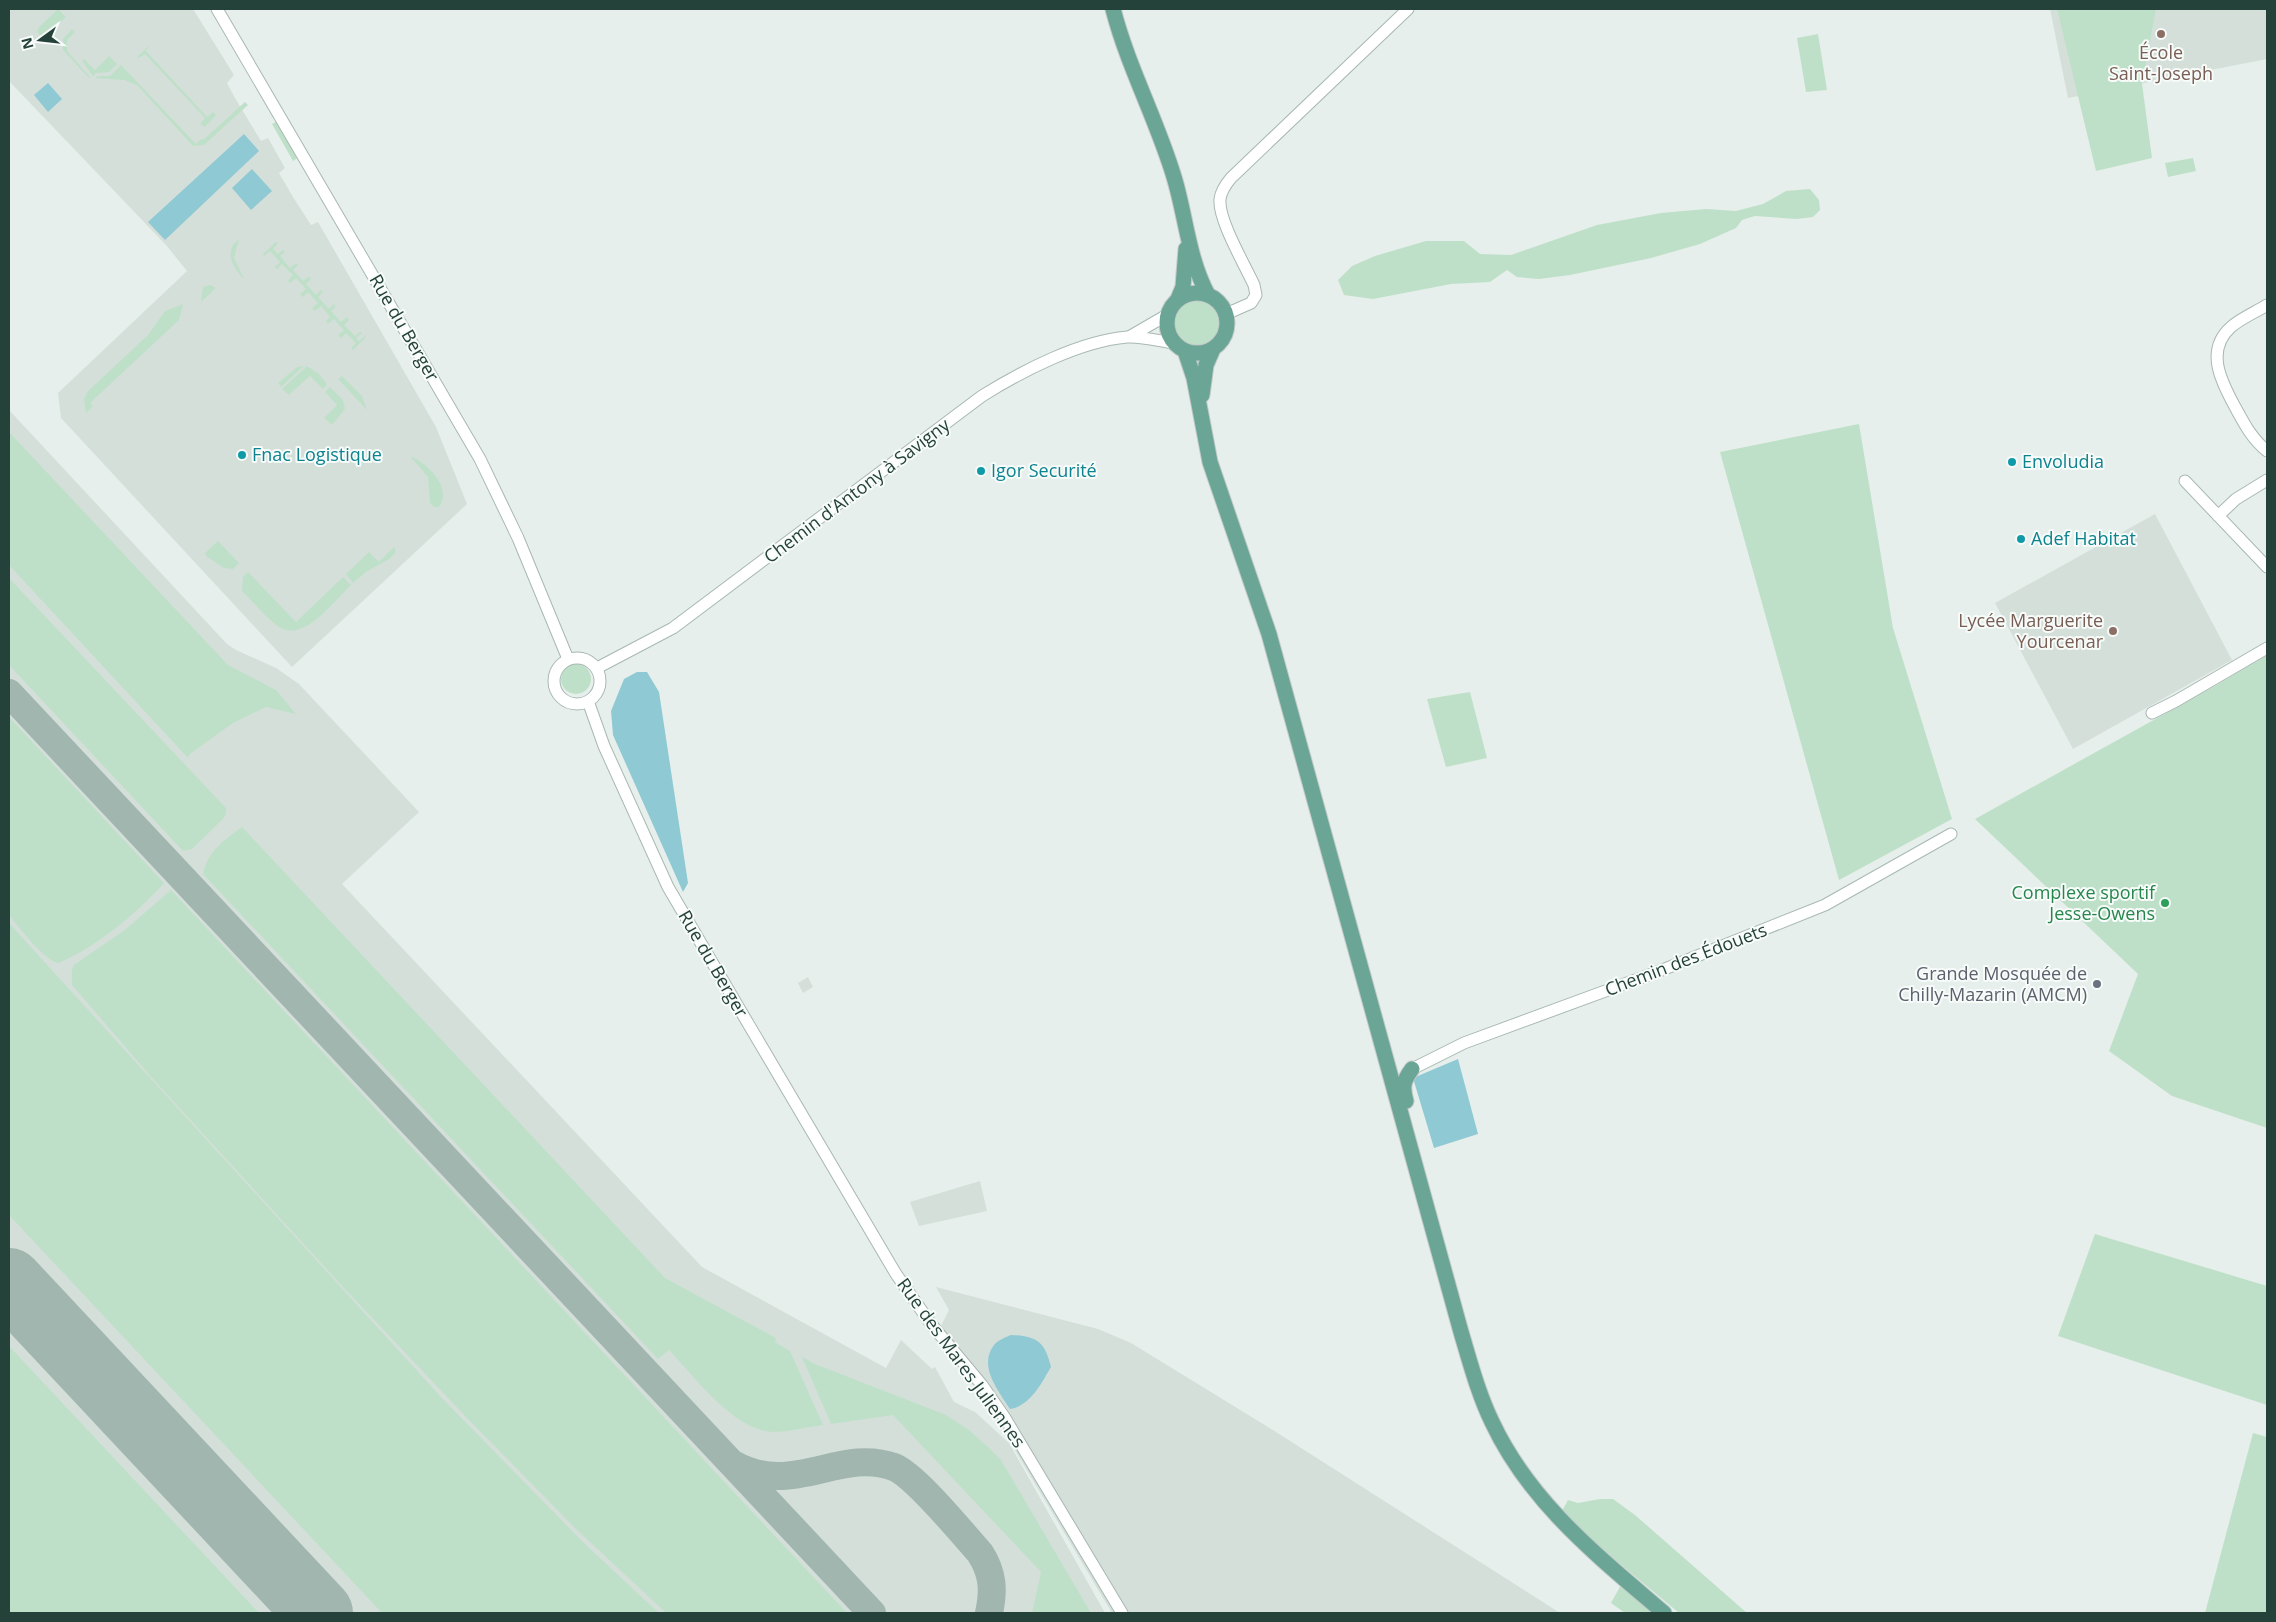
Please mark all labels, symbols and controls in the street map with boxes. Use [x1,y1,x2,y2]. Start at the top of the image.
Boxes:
north arrow [15,15,65,65]
marker: École Saint-Joseph [2155,28,2167,40]
text: N [16,36,38,51]
place label: École Saint-Joseph [2109,40,2213,85]
street label: Rue du Berger [364,270,446,386]
street label: Chemin d'Antony à Savigny [759,412,955,568]
place label: Fnac Logistique [252,442,382,466]
marker: Fnac Logistique [236,449,248,461]
place label: Envoludia [2022,449,2104,473]
marker: Envoludia [2006,456,2018,468]
place label: Igor Securité [991,458,1097,482]
marker: Igor Securité [975,465,987,477]
place label: Adef Habitat [2031,526,2136,550]
marker: Adef Habitat [2015,533,2027,545]
place label: Lycée Marguerite Yourcenar [1958,608,2104,653]
marker: Lycée Marguerite Yourcenar [2107,625,2119,637]
place label: Complexe sportif Jesse-Owens [2012,880,2156,925]
marker: Complexe sportif Jesse-Owens [2159,897,2171,909]
street label: Rue du Berger [673,906,755,1022]
street label: Chemin des Édouets [1601,917,1770,1001]
place label: Grande Mosquée de Chilly-Mazarin (AMCM) [1898,961,2087,1006]
marker: Grande Mosquée de Chilly-Mazarin (AMCM) [2091,978,2103,990]
street label: Rue des Mares Juliennes [892,1273,1031,1452]

